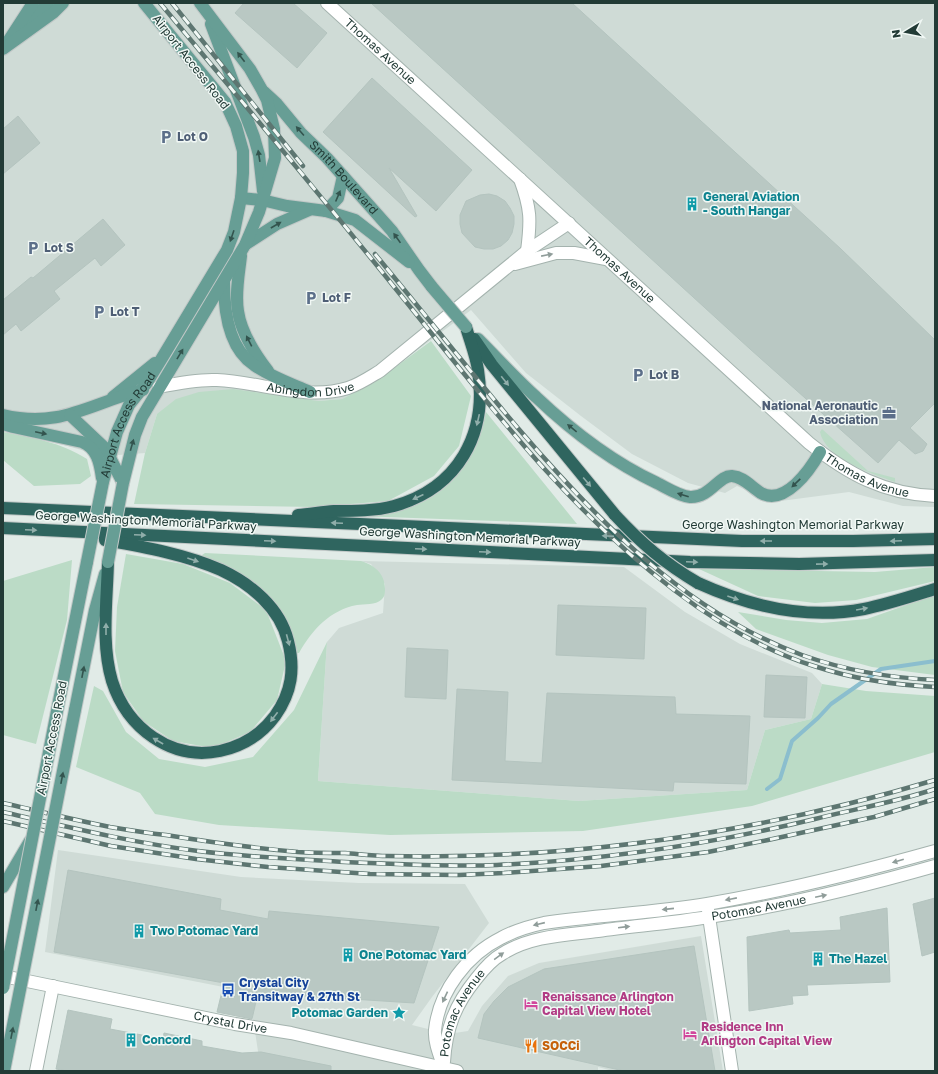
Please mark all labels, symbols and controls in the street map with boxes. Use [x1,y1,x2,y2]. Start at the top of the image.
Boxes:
street label: Airport Access Road [150,11,233,112]
north arrow [886,12,926,52]
street label: Thomas Avenue [342,15,419,87]
text: N [889,29,903,39]
one-way arrow [237,52,246,63]
one-way arrow [295,126,304,136]
parking icon: Lot O [158,129,174,145]
place label: Lot O [177,129,208,144]
street label: Smith Boulevard [306,137,382,217]
one-way arrow [256,150,262,162]
one-way arrow [336,189,342,201]
place label: General Aviation - South Hangar [703,189,800,218]
building icon: General Aviation - South Hangar [684,196,700,212]
one-way arrow [270,221,282,228]
one-way arrow [229,230,235,242]
one-way arrow [393,233,401,243]
street label: Thomas Avenue [581,233,659,306]
parking icon: Lot S [25,240,41,256]
place label: Lot S [44,240,74,255]
one-way arrow [541,251,554,257]
parking icon: Lot F [303,290,319,306]
place label: Lot F [322,290,351,305]
parking icon: Lot T [91,304,107,320]
place label: Lot T [110,304,140,319]
one-way arrow [246,336,252,347]
one-way arrow [176,348,183,360]
parking icon: Lot B [630,367,646,383]
place label: Lot B [649,367,680,382]
street label: Airport Access Road [97,369,159,479]
one-way arrow [500,376,509,386]
street label: Abingdon Drive [266,378,356,400]
place label: National Aeronautic Association [762,398,878,427]
office icon: National Aeronautic Association [881,405,897,421]
one-way arrow [474,413,480,426]
one-way arrow [566,424,577,433]
one-way arrow [35,430,47,436]
one-way arrow [129,439,135,451]
street label: Thomas Avenue [822,450,910,500]
one-way arrow [583,476,592,487]
one-way arrow [791,478,801,488]
one-way arrow [676,492,688,498]
one-way arrow [412,494,423,500]
street label: George Washington Memorial Parkway [35,507,257,534]
street label: George Washington Memorial Parkway [682,517,904,532]
one-way arrow [331,519,343,526]
street label: George Washington Memorial Parkway [359,523,581,550]
one-way arrow [25,526,37,533]
one-way arrow [134,532,147,538]
one-way arrow [602,532,614,539]
one-way arrow [890,537,902,544]
one-way arrow [264,538,276,545]
one-way arrow [759,538,772,544]
one-way arrow [415,546,428,552]
one-way arrow [479,549,492,555]
one-way arrow [187,557,199,563]
one-way arrow [686,558,698,565]
one-way arrow [816,561,829,567]
one-way arrow [728,595,740,601]
one-way arrow [855,606,868,612]
one-way arrow [103,622,109,635]
one-way arrow [285,634,291,647]
one-way arrow [80,665,86,678]
street label: Airport Access Road [33,679,70,796]
one-way arrow [270,711,278,722]
one-way arrow [152,738,164,745]
one-way arrow [59,772,65,784]
one-way arrow [891,858,903,864]
street label: Potomac Avenue [710,891,808,923]
one-way arrow [815,892,828,898]
one-way arrow [725,896,738,902]
one-way arrow [34,899,40,911]
one-way arrow [662,906,674,912]
one-way arrow [533,922,545,928]
building icon: Two Potomac Yard [131,923,147,939]
place label: Two Potomac Yard [150,923,258,938]
one-way arrow [618,924,630,931]
building icon: One Potomac Yard [340,947,356,963]
place label: One Potomac Yard [359,947,466,962]
building icon: The Hazel [810,951,826,967]
place label: The Hazel [829,951,887,966]
one-way arrow [493,952,504,960]
street label: Potomac Avenue [436,966,488,1058]
place label: Crystal City Transitway & 27th St [239,975,360,1004]
bus stop icon: Crystal City Transitway & 27th St [220,982,236,998]
place label: Renaissance Arlington Capital View Hotel [542,989,674,1018]
one-way arrow [442,991,448,1003]
hotel icon: Renaissance Arlington Capital View Hotel [523,996,539,1012]
place label: Potomac Garden [292,1005,388,1020]
place icon: Potomac Garden [391,1005,407,1021]
street label: Crystal Drive [192,1008,268,1036]
place label: Residence Inn Arlington Capital View [701,1019,832,1048]
hotel icon: Residence Inn Arlington Capital View [682,1026,698,1042]
one-way arrow [9,1027,15,1039]
building icon: Concord [123,1032,139,1048]
place label: Concord [142,1032,191,1047]
restaurant icon: SOCCi [523,1038,539,1054]
place label: SOCCi [542,1038,580,1053]

